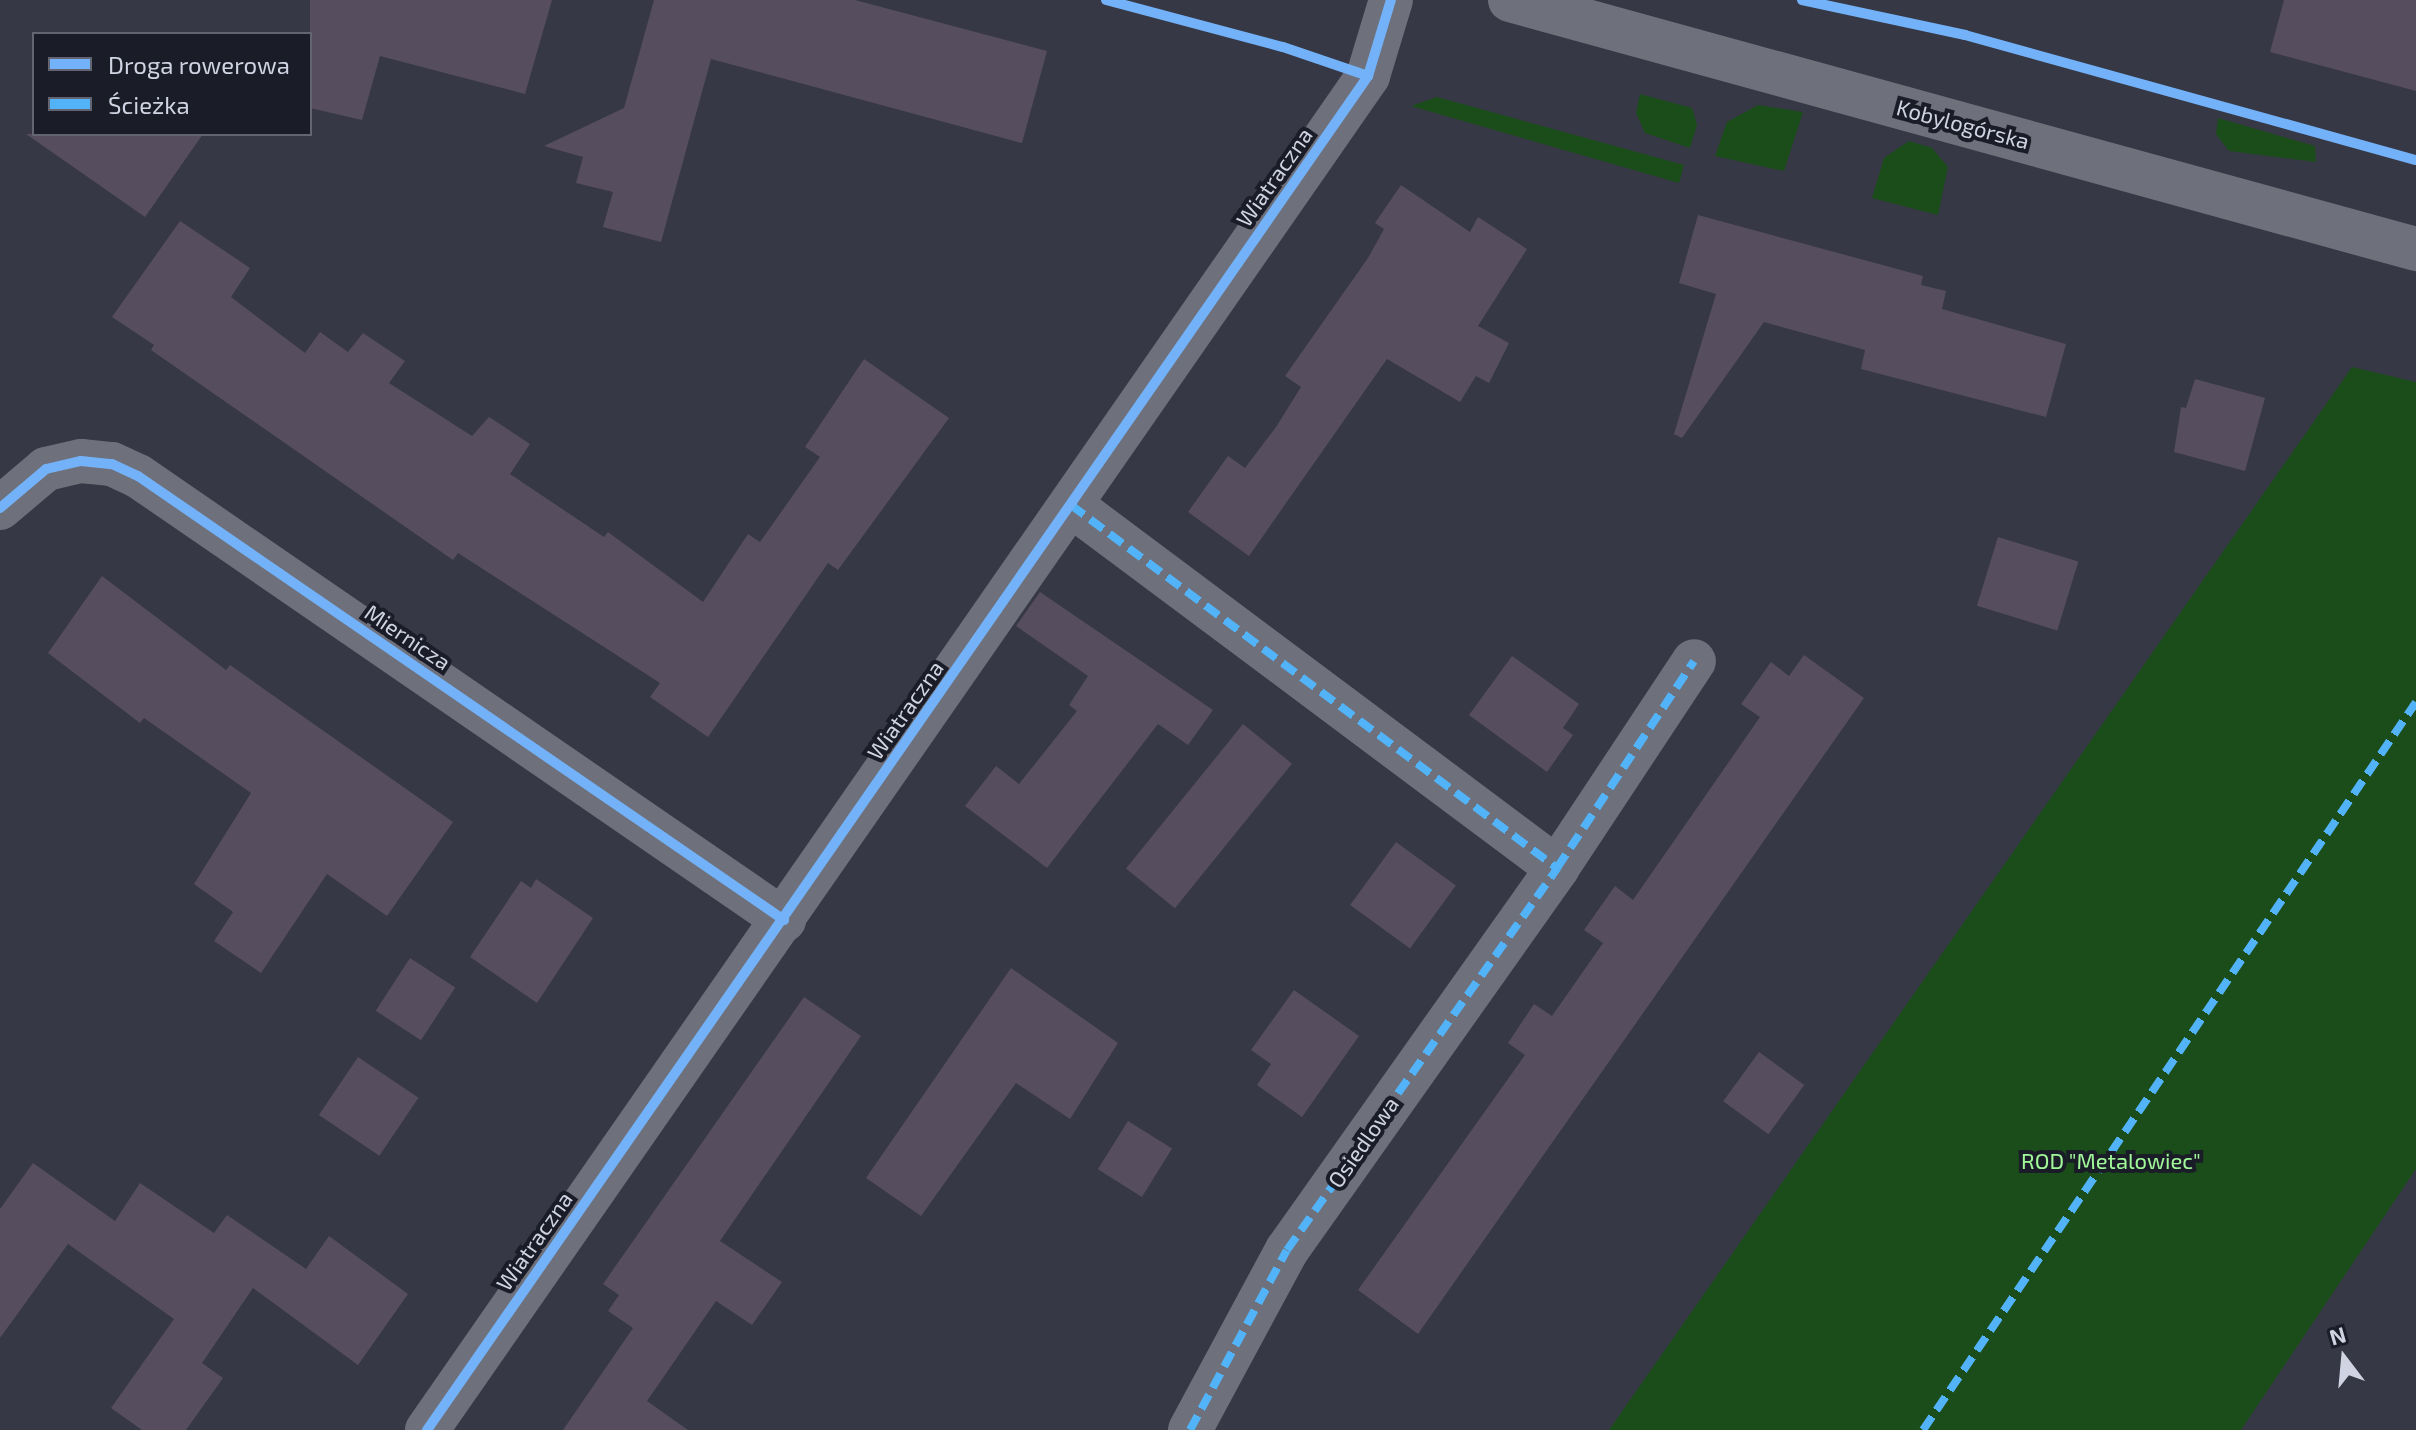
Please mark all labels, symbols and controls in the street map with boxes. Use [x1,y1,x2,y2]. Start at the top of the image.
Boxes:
legend [32,32,312,136]
text: Droga rowerowa [108,50,290,79]
text: Ścieżka [108,90,190,119]
street label: Kobylogórska [1894,94,2032,154]
street label: Wiatraczna [1230,123,1318,231]
street label: Miernicza [360,599,456,675]
street label: Wiatraczna [861,656,949,764]
street label: Osiedlowa [1322,1091,1404,1193]
park label: ROD "Metalowiec" [2021,1148,2201,1174]
street label: Wiatraczna [490,1187,578,1295]
north arrow [2304,1318,2384,1398]
text: N [2326,1320,2349,1350]

